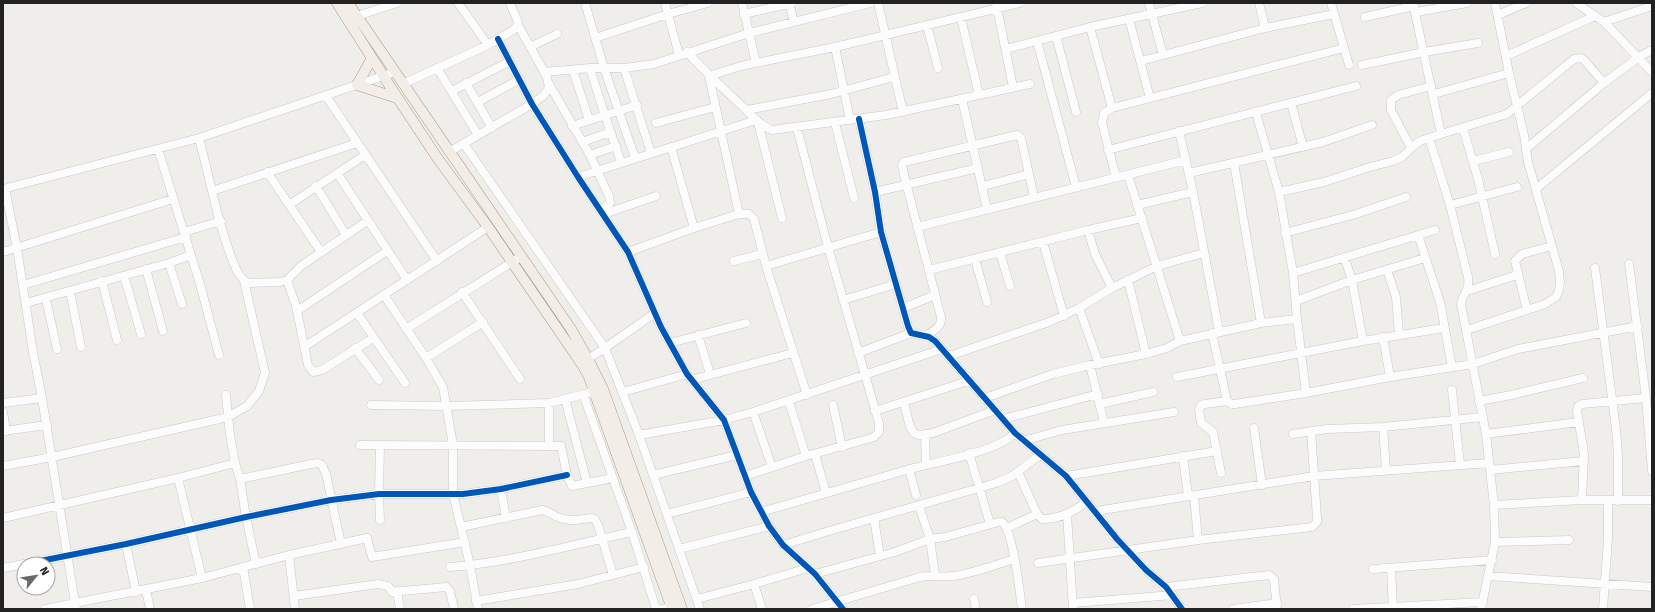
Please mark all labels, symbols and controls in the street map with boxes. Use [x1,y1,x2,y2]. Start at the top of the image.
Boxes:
north arrow [16,556,56,596]
text: N [37,565,52,578]

